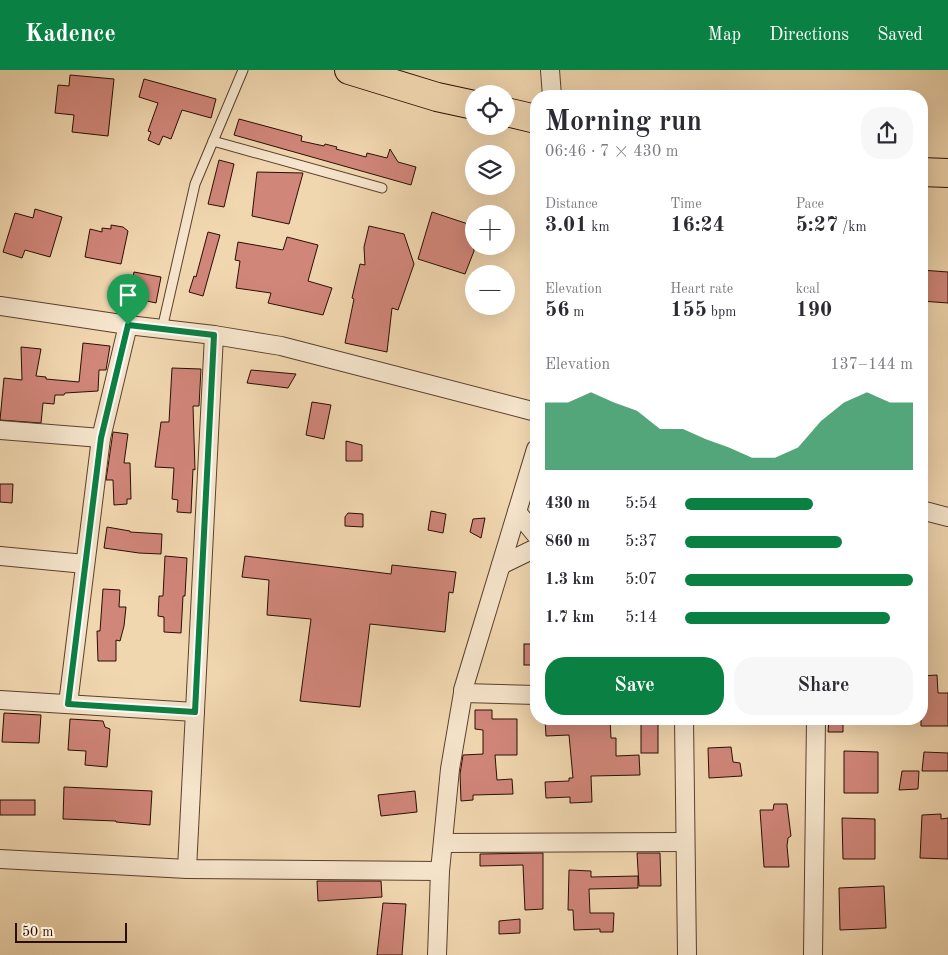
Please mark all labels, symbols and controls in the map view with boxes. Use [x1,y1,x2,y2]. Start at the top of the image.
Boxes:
text: Kadence [25,23,116,47]
text: Map [708,26,741,44]
text: Directions [769,26,849,44]
text: Saved [877,26,923,44]
map controls [465,85,515,315]
button: locate [465,85,515,135]
button: share [861,107,913,159]
text: Morning run [545,109,702,137]
text: 06:46 · 7 × 430 m [545,144,678,160]
button: layers [465,145,515,195]
text: Distance [545,197,598,211]
text: Time [670,197,702,211]
text: Pace [796,197,824,211]
button: + [465,205,515,255]
text: 3.01 [545,215,587,236]
text: 16:24 [670,215,725,236]
text: 5:27 [796,215,838,236]
text: km [587,220,610,234]
text: /km [838,220,867,234]
button: − [465,265,515,315]
pin [107,274,149,325]
icon: arrive [114,281,142,309]
text: Elevation [545,282,602,296]
text: Heart rate [670,282,733,296]
text: kcal [796,282,820,296]
text: 56 [545,300,569,321]
text: 155 [670,300,707,321]
text: 190 [796,300,832,321]
text: m [569,305,584,319]
text: bpm [707,305,736,319]
text: Elevation [545,357,610,373]
text: 137–144 m [830,357,913,373]
text: 430 m [545,496,590,512]
text: 5:54 [625,496,657,512]
text: 860 m [545,534,590,550]
text: 5:37 [625,534,657,550]
text: 1.3 km [545,572,594,588]
text: 5:07 [625,572,657,588]
text: 1.7 km [545,610,594,626]
text: 5:14 [625,610,657,626]
button: Save [545,657,724,715]
button: Share [734,657,913,715]
scale bar [15,920,128,943]
text: 50 m [22,925,53,939]

